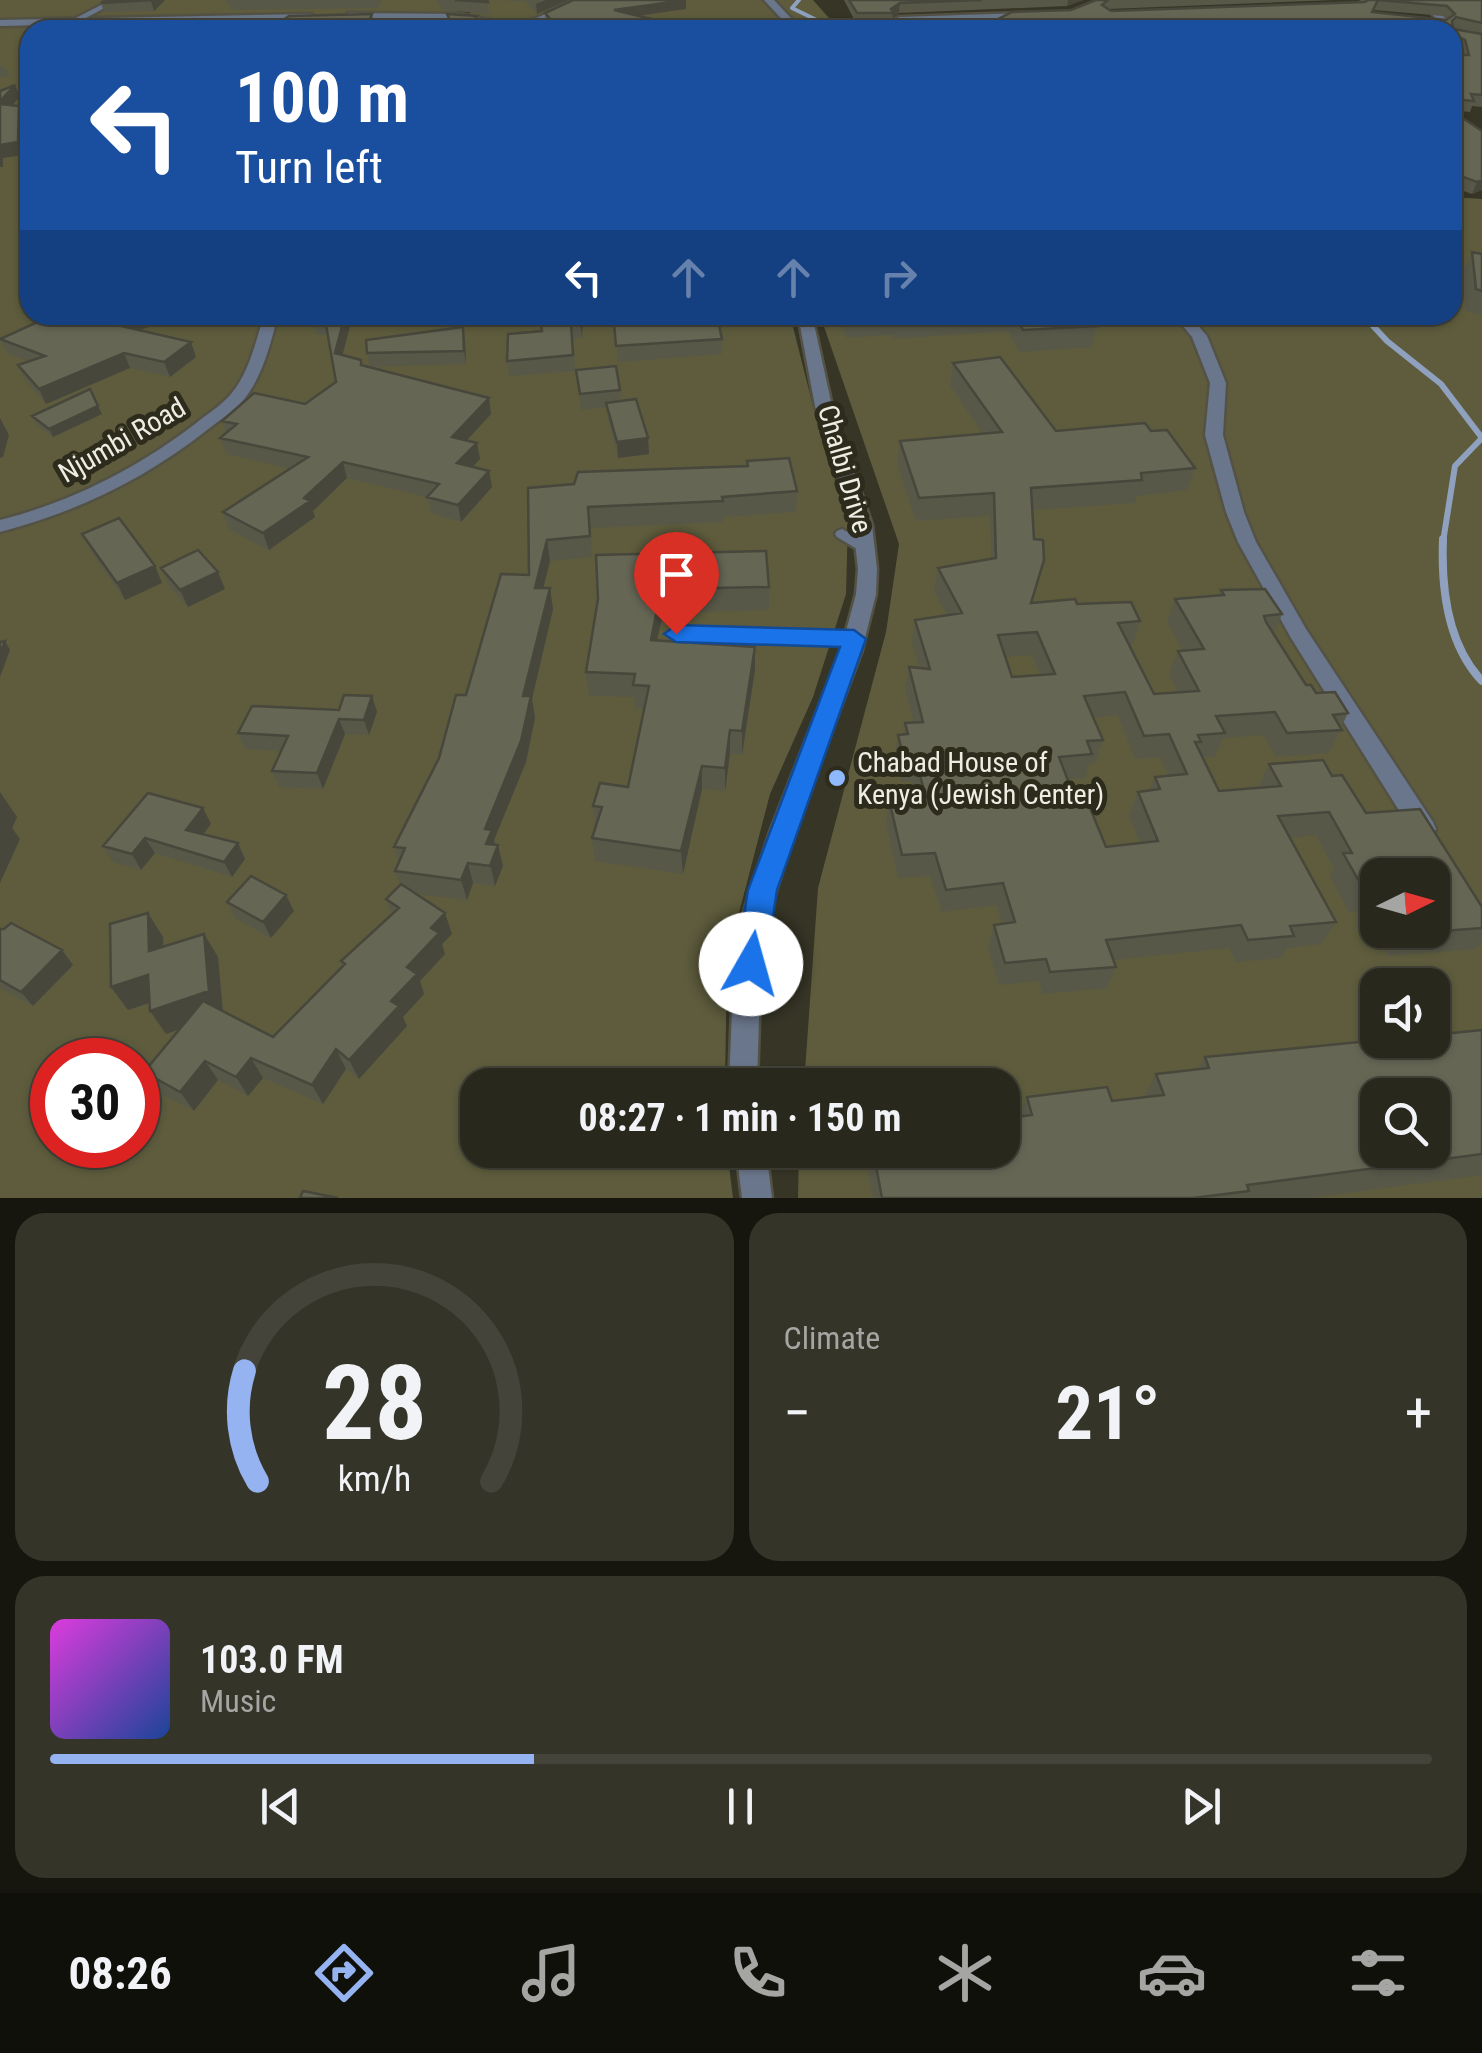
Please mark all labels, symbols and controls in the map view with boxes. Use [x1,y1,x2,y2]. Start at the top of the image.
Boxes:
text: 100 m [235,57,409,139]
icon: left [70,60,200,190]
text: Turn left [235,141,383,194]
icon: left [556,250,611,305]
icon: ahead [661,250,716,305]
icon: ahead [766,250,821,305]
icon: right [871,250,926,305]
street label: Njumbi Road [53,390,191,490]
street label: Chalbi Drive [811,401,879,537]
pin [634,532,719,635]
icon: arrive [649,547,704,602]
place label: Chabad House of Kenya (Jewish Center) [857,746,1104,811]
marker: Chabad House of Kenya (Jewish Center) [826,767,848,789]
north arrow [1360,858,1450,948]
map controls [1360,858,1450,1168]
position arrow [699,912,803,1016]
button: sound [1360,968,1450,1058]
speed limit sign: 30 [30,1038,160,1168]
button: search [1360,1078,1450,1168]
text: 08:27 · 1 min · 150 m [579,1096,901,1140]
text: Climate [784,1319,880,1357]
text: 28 [322,1343,427,1464]
text: 21° [1055,1369,1160,1457]
text: − [784,1381,811,1445]
text: + [1405,1381,1432,1445]
text: km/h [337,1458,411,1500]
text: 103.0 FM [200,1638,344,1682]
text: Music [200,1682,276,1720]
icon: previous [253,1779,308,1834]
icon: pause [713,1779,768,1834]
icon: next [1174,1779,1229,1834]
icon: directions [309,1938,379,2008]
icon: music [516,1938,586,2008]
icon: phone [723,1938,793,2008]
icon: climate [930,1938,1000,2008]
icon: car [1137,1938,1207,2008]
icon: filters [1343,1938,1413,2008]
text: 08:26 [68,1947,172,2000]

